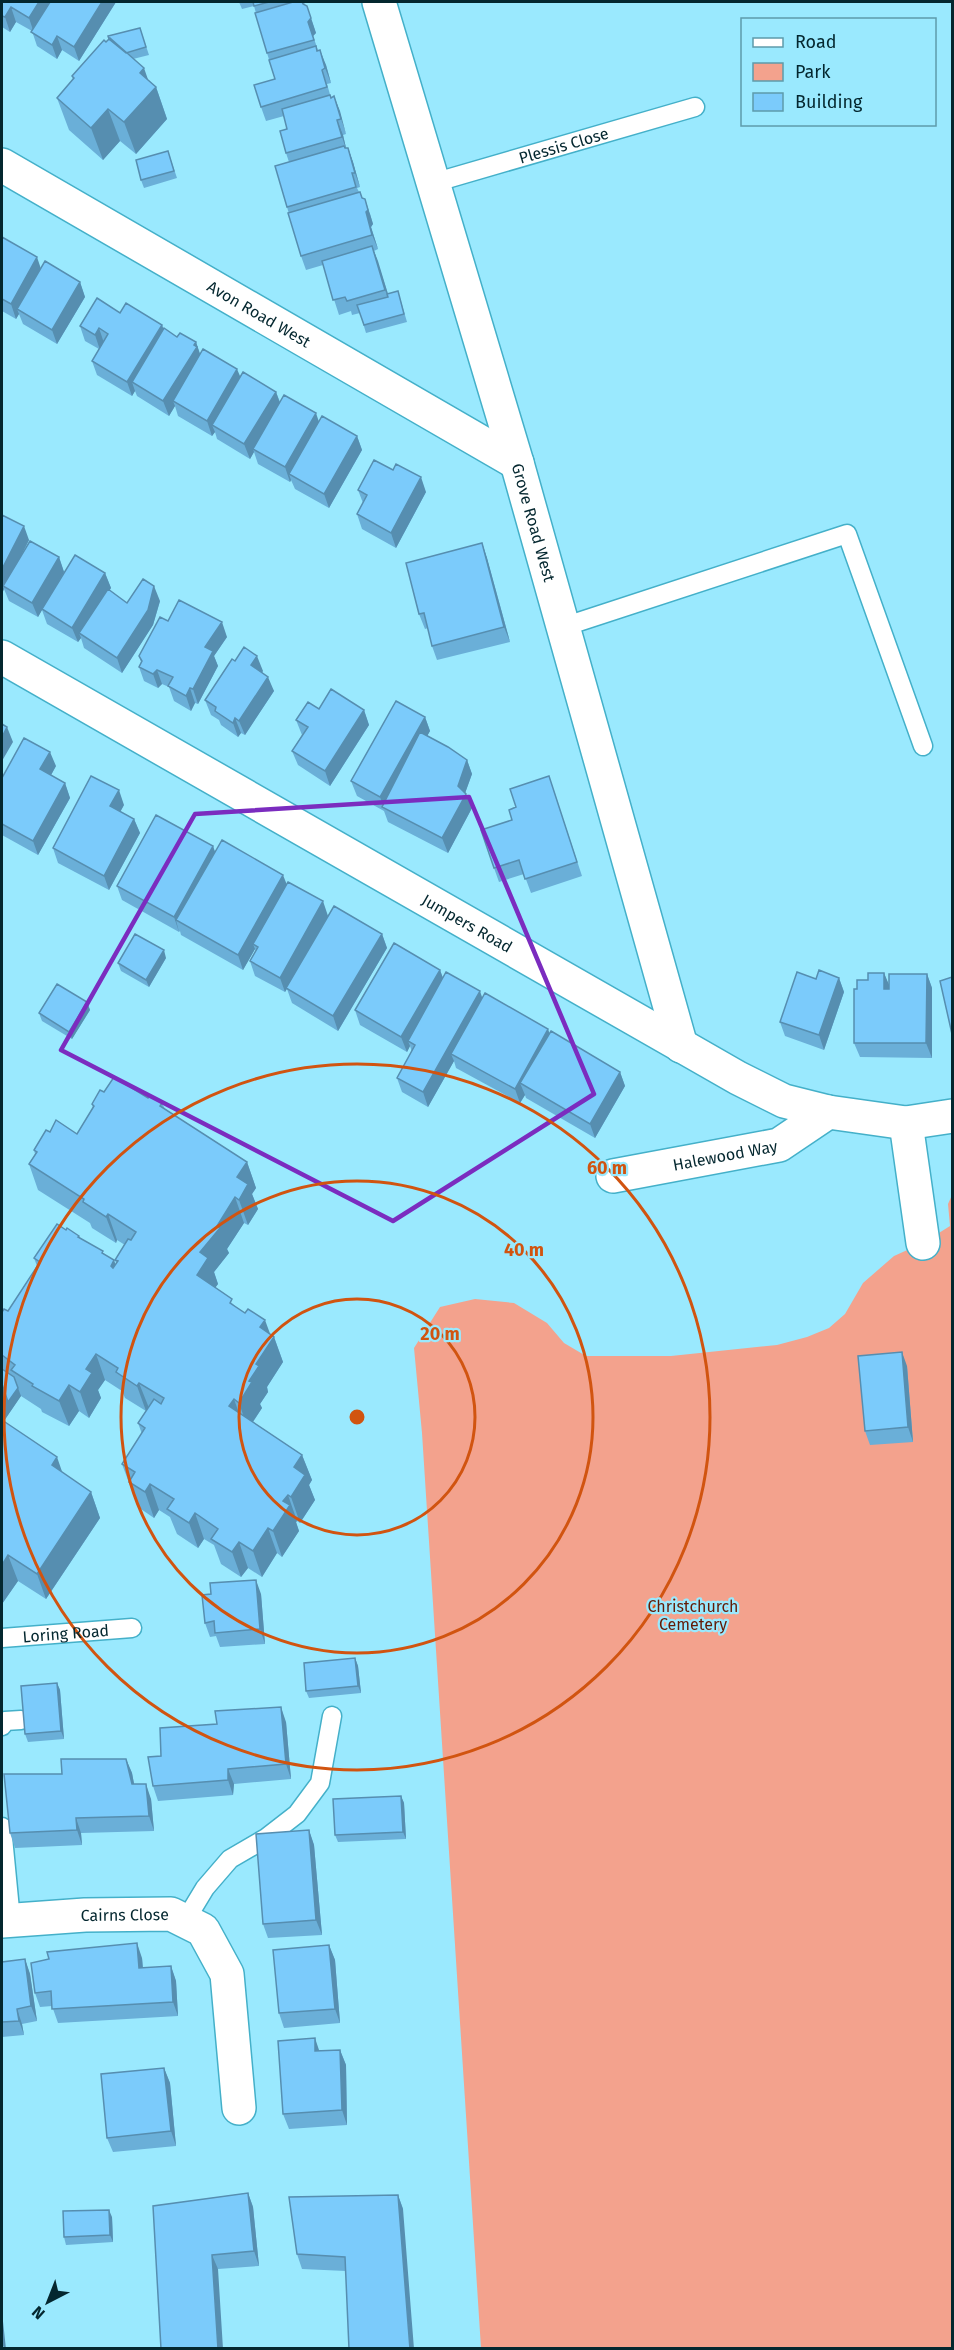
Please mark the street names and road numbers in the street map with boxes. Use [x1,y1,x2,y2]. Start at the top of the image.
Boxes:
street label: Plessis Close [517,124,611,168]
street label: Avon Road West [204,277,314,352]
street label: Grove Road West [508,461,559,584]
street label: Jumpers Road [419,890,515,957]
street label: Halewood Way [671,1136,779,1175]
street label: Loring Road [22,1621,110,1646]
street label: Cairns Close [80,1905,169,1925]

